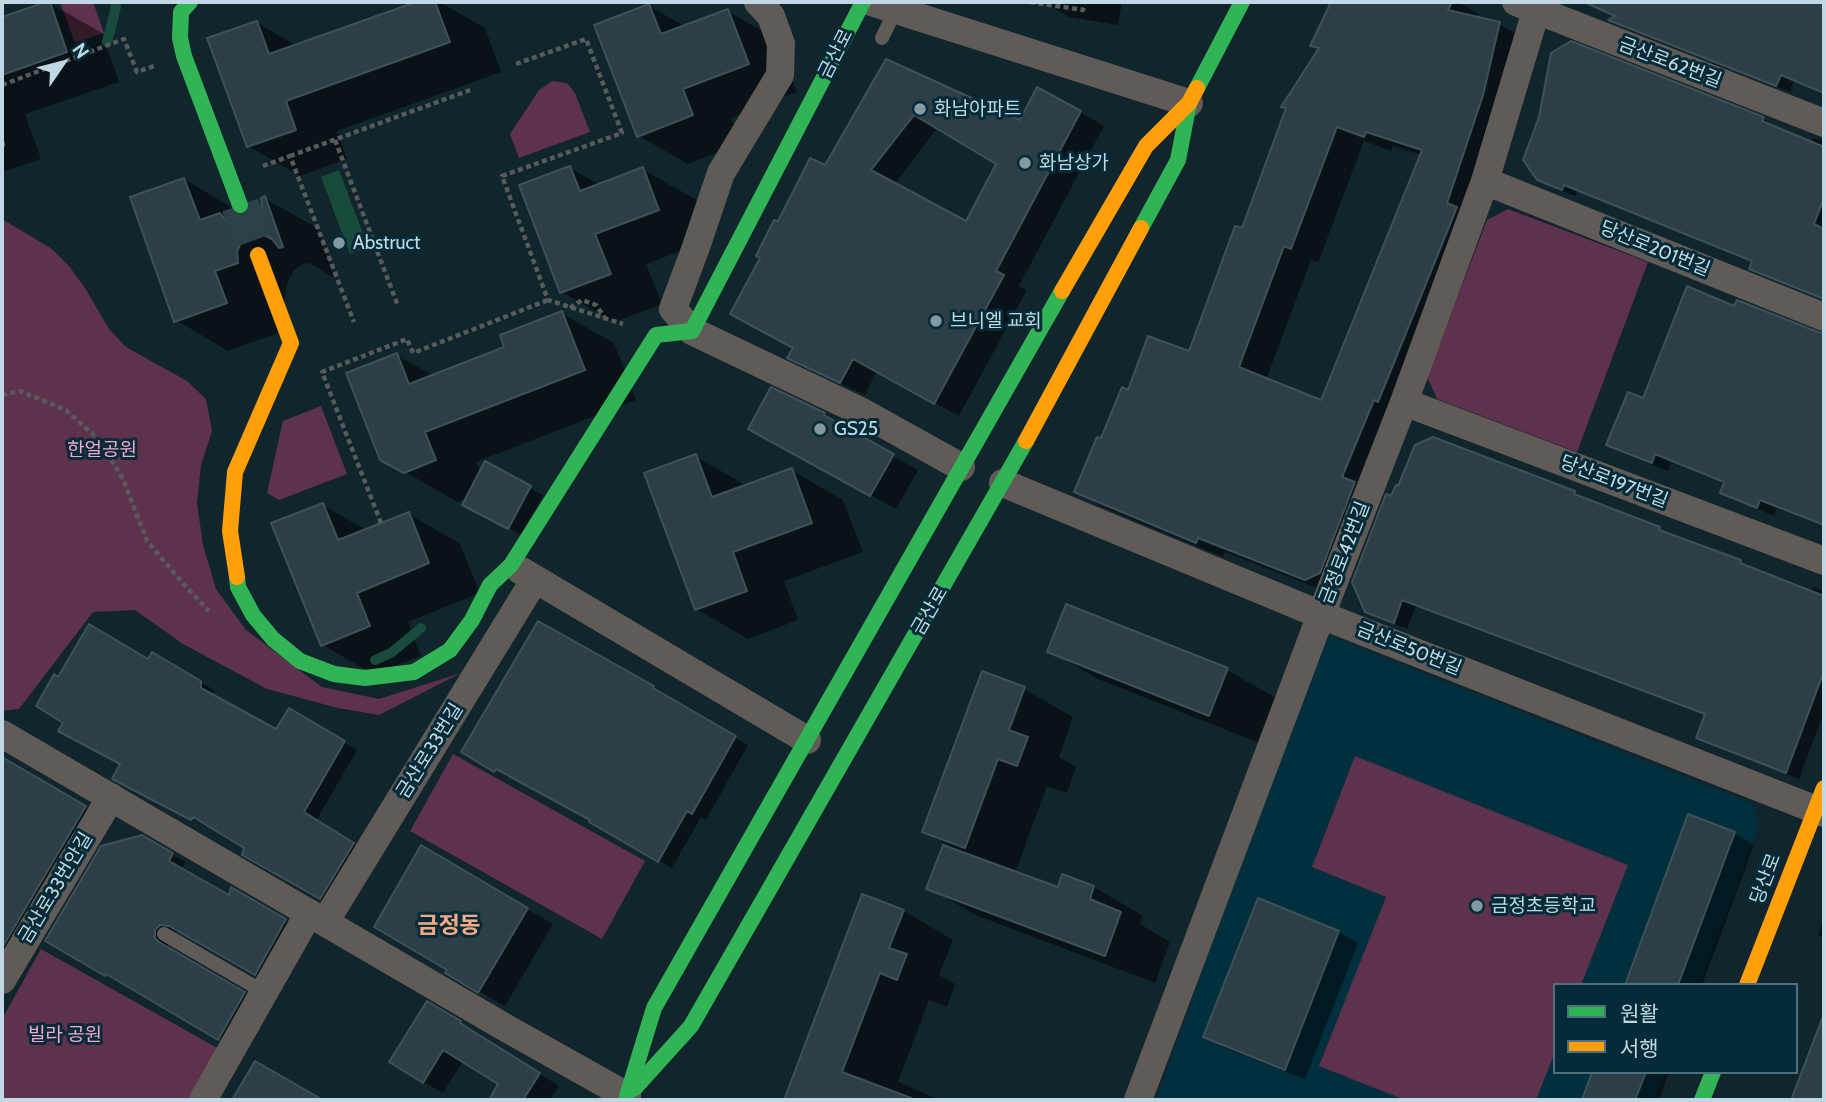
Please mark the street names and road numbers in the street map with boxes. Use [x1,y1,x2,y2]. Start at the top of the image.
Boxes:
street label: 금산로 [814,25,858,83]
street label: 금산로62번길 [1615,33,1725,93]
street label: 당산로201번길 [1597,217,1713,281]
street label: 당산로197번길 [1557,451,1671,513]
street label: 금정로42번길 [1315,498,1375,608]
street label: 금산로 [907,583,953,639]
street label: 금산로50번길 [1353,618,1465,680]
street label: 금산로33번길 [392,699,468,803]
street label: 금산로33번안길 [14,828,98,948]
street label: 당산로 [1746,850,1786,908]

